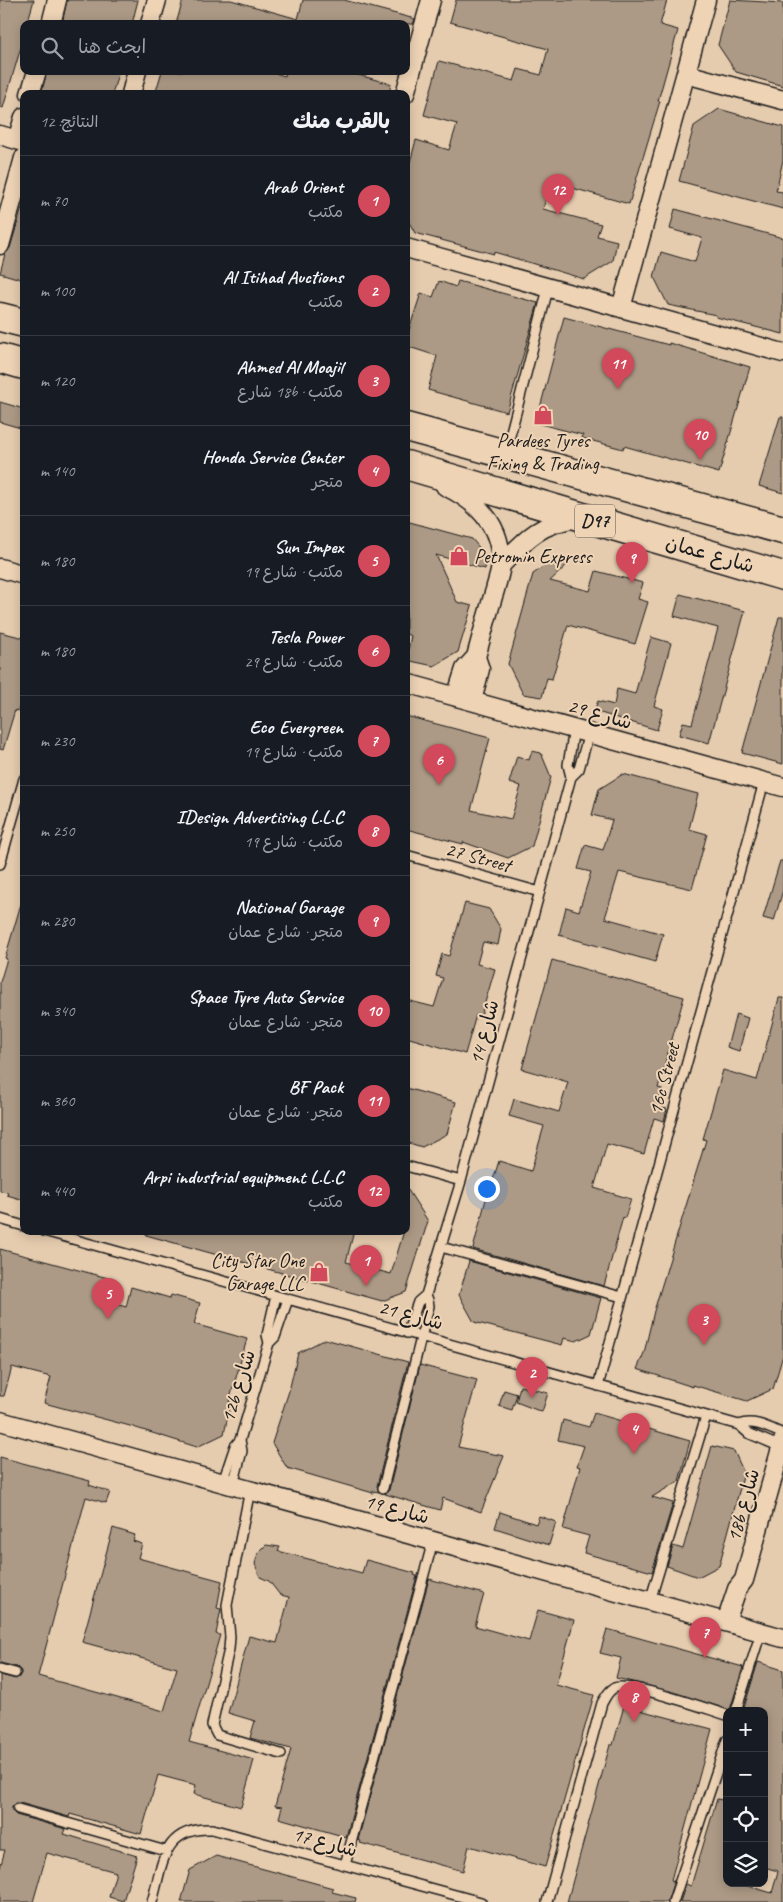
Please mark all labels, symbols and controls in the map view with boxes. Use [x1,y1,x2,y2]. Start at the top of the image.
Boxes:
search box [20,20,410,75]
icon: search [38,34,66,62]
text: ابحث هنا [78,35,146,59]
text: بالقرب منك [293,108,390,134]
text: النتائج: 12 [40,112,98,132]
pin: 12 [542,174,574,215]
text: Arab Orient [264,175,343,199]
text: 70 m [40,191,67,211]
text: 1 [370,191,378,211]
text: مكتب [308,202,343,222]
text: Al Itihad Auctions [223,265,343,289]
text: 100 m [40,281,74,301]
text: 2 [370,281,378,301]
text: مكتب [308,292,343,312]
pin: 11 [602,348,634,389]
text: Ahmed Al Moajil [237,355,343,379]
text: 120 m [40,371,74,391]
text: 3 [370,371,378,391]
text: مكتب · 18b شارع [237,382,343,402]
shop icon: Pardees Tyres Fixing & Trading [532,404,554,426]
pin: 10 [684,419,716,460]
place label: Pardees Tyres Fixing & Trading [487,428,600,476]
text: Honda Service Center [202,445,343,469]
text: 140 m [40,461,74,481]
text: 4 [370,461,378,481]
text: متجر [312,472,343,492]
road number: D97 [575,504,615,538]
street label: شارع عمان [663,529,757,579]
text: Sun Impex [274,535,343,559]
pin: 9 [616,542,648,583]
place label: Petromin Express [474,544,594,569]
shop icon: Petromin Express [448,545,470,567]
text: 180 m [40,551,74,571]
text: 5 [371,551,377,571]
text: مكتب · شارع 19 [244,562,343,582]
text: Tesla Power [269,625,343,649]
text: 180 m [40,641,74,661]
text: 6 [370,641,378,661]
text: مكتب · شارع 29 [244,652,343,672]
street label: شارع 29 [564,693,635,736]
text: Eco Evergreen [249,715,343,739]
text: 230 m [40,731,74,751]
text: 7 [370,731,378,751]
text: مكتب · شارع 19 [244,742,343,762]
pin: 6 [423,744,455,785]
text: IDesign Advertising L.L.C [176,805,343,829]
text: 250 m [40,821,74,841]
text: 8 [370,821,378,841]
text: مكتب · شارع 19 [244,832,343,852]
street label: 27 Street [443,836,517,879]
text: National Garage [235,895,343,919]
text: 280 m [40,911,74,931]
text: 9 [371,911,378,931]
text: متجر · شارع عمان [228,922,343,942]
text: Space Tyre Auto Service [188,985,343,1009]
street label: شارع 14 [463,997,506,1067]
text: 340 m [40,1001,74,1021]
text: 10 [367,1001,381,1021]
text: متجر · شارع عمان [228,1012,343,1032]
street label: 16c Street [642,1038,686,1118]
text: BF Pack [289,1075,343,1099]
text: 360 m [40,1091,74,1111]
text: 11 [367,1091,381,1111]
text: متجر · شارع عمان [228,1102,343,1122]
text: Arpi industrial equipment L.L.C [143,1165,343,1189]
your location [474,1176,500,1202]
text: 440 m [40,1181,74,1201]
text: 12 [367,1181,381,1201]
text: مكتب [308,1192,343,1212]
pin: 1 [350,1245,382,1286]
place label: City Star One Garage LLC [211,1248,306,1296]
shop icon: City Star One Garage LLC [308,1261,330,1283]
pin: 5 [92,1278,124,1319]
street label: شارع 21 [376,1294,446,1337]
pin: 3 [688,1304,720,1345]
street label: 12b شارع [215,1347,262,1426]
pin: 2 [516,1357,548,1398]
pin: 4 [618,1413,650,1454]
street label: 18b شارع [721,1466,766,1545]
street label: شارع 19 [362,1488,432,1531]
pin: 7 [689,1617,721,1658]
pin: 8 [618,1681,650,1722]
map controls [723,1707,768,1887]
button: + [723,1707,768,1752]
button: − [723,1752,768,1797]
button: locate [723,1797,768,1842]
street label: شارع 17 [290,1821,360,1864]
button: layers [723,1842,768,1887]

